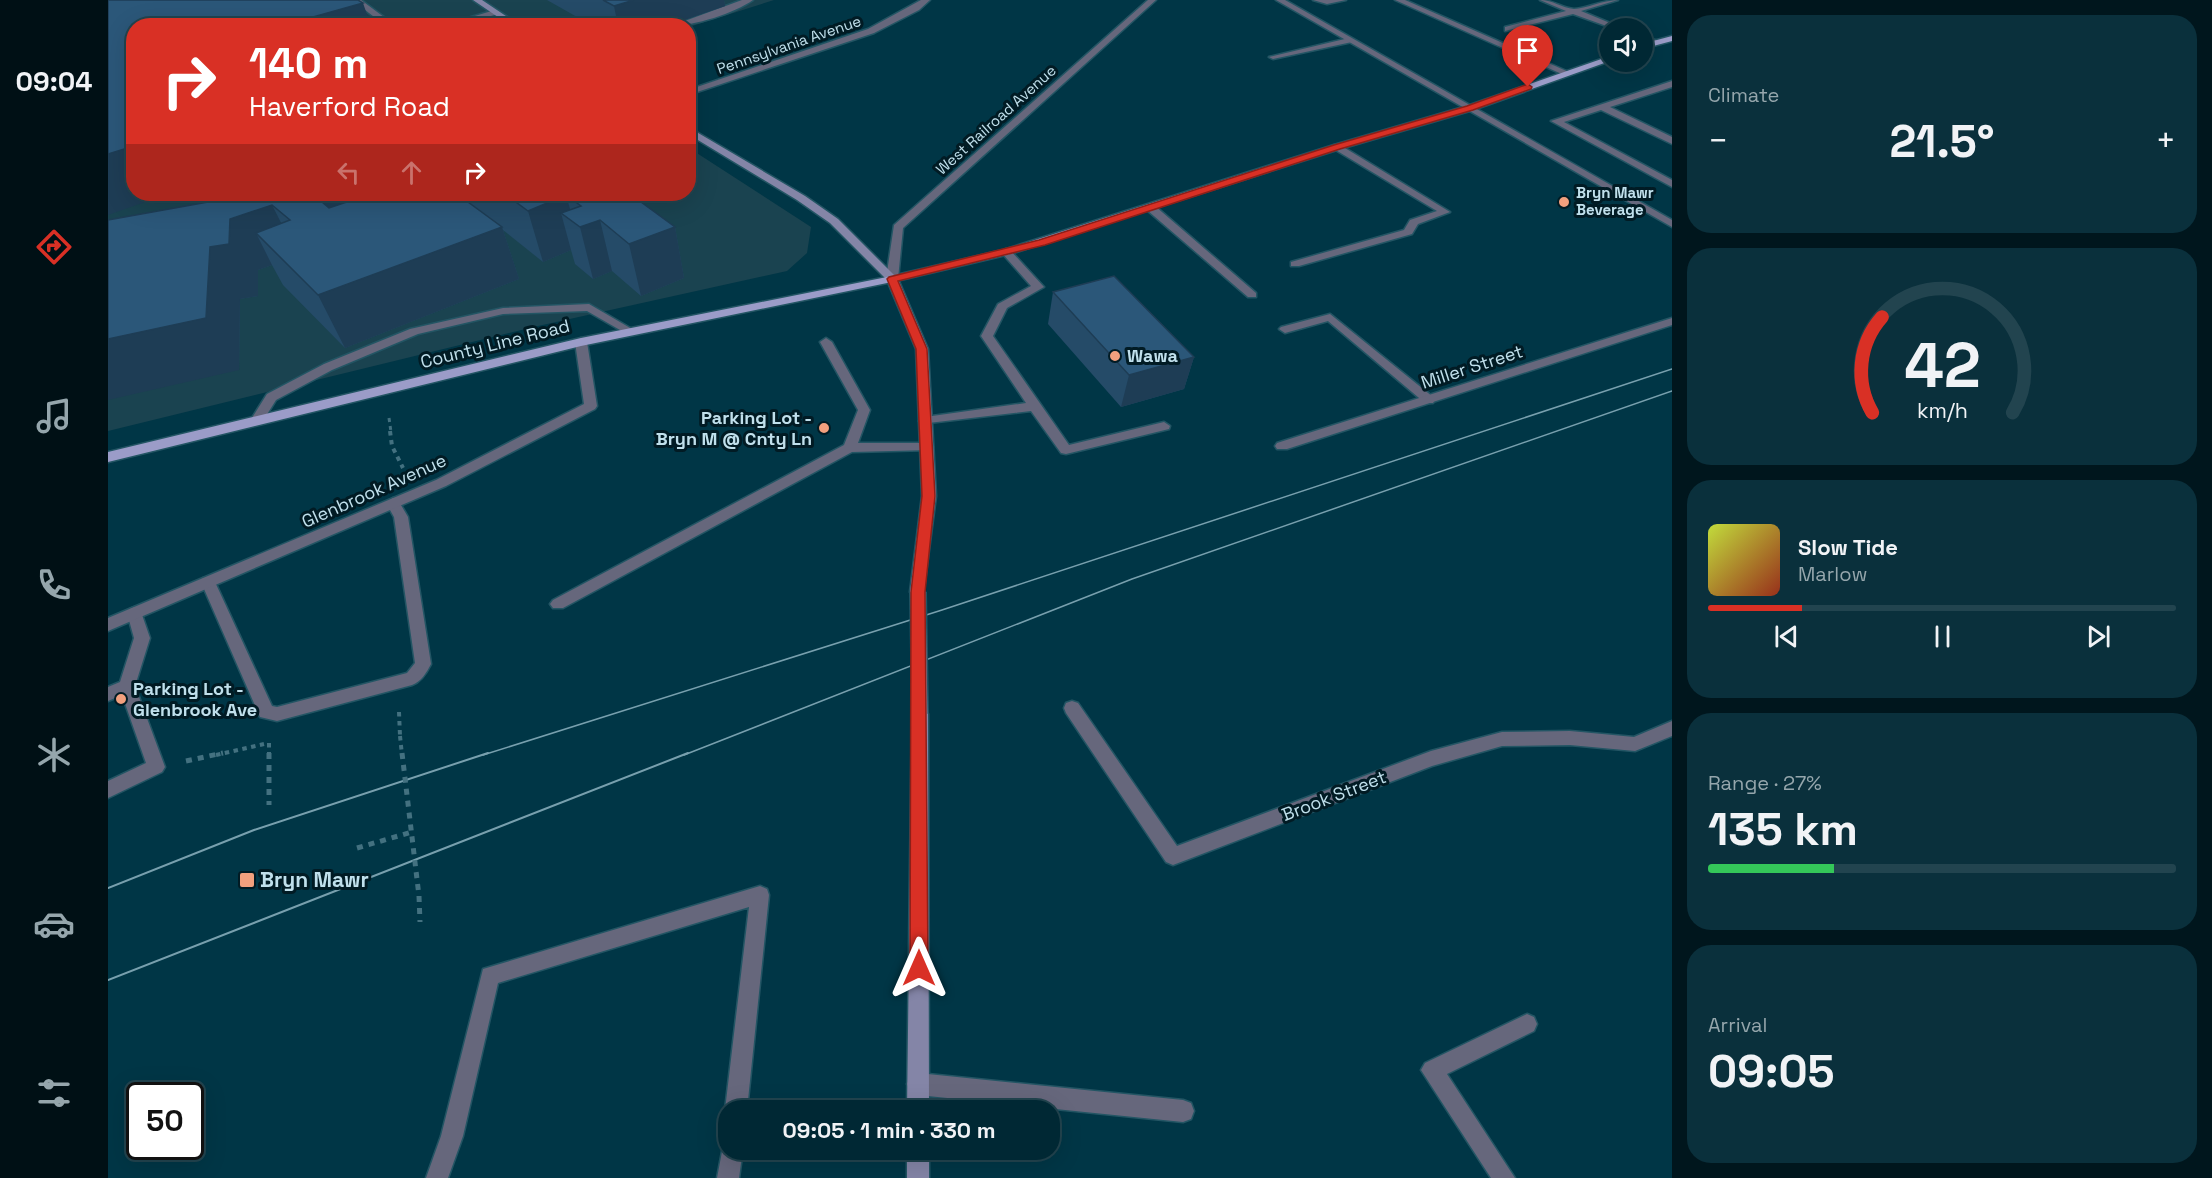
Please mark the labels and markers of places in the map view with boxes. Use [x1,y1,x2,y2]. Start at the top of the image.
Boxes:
pin [1502,25,1553,87]
place label: Bryn Mawr Beverage [1576,183,1654,219]
marker: Bryn Mawr Beverage [1557,195,1571,209]
place label: Wawa [1127,344,1179,367]
marker: Wawa [1108,349,1122,363]
place label: Parking Lot - Bryn M @ Cnty Ln [656,406,812,450]
marker: Parking Lot - Bryn M @ Cnty Ln [817,421,831,435]
place label: Parking Lot - Glenbrook Ave [133,677,257,721]
marker: Parking Lot - Glenbrook Ave [114,692,128,706]
place label: Bryn Mawr [260,866,369,893]
marker: Bryn Mawr [238,871,256,889]

